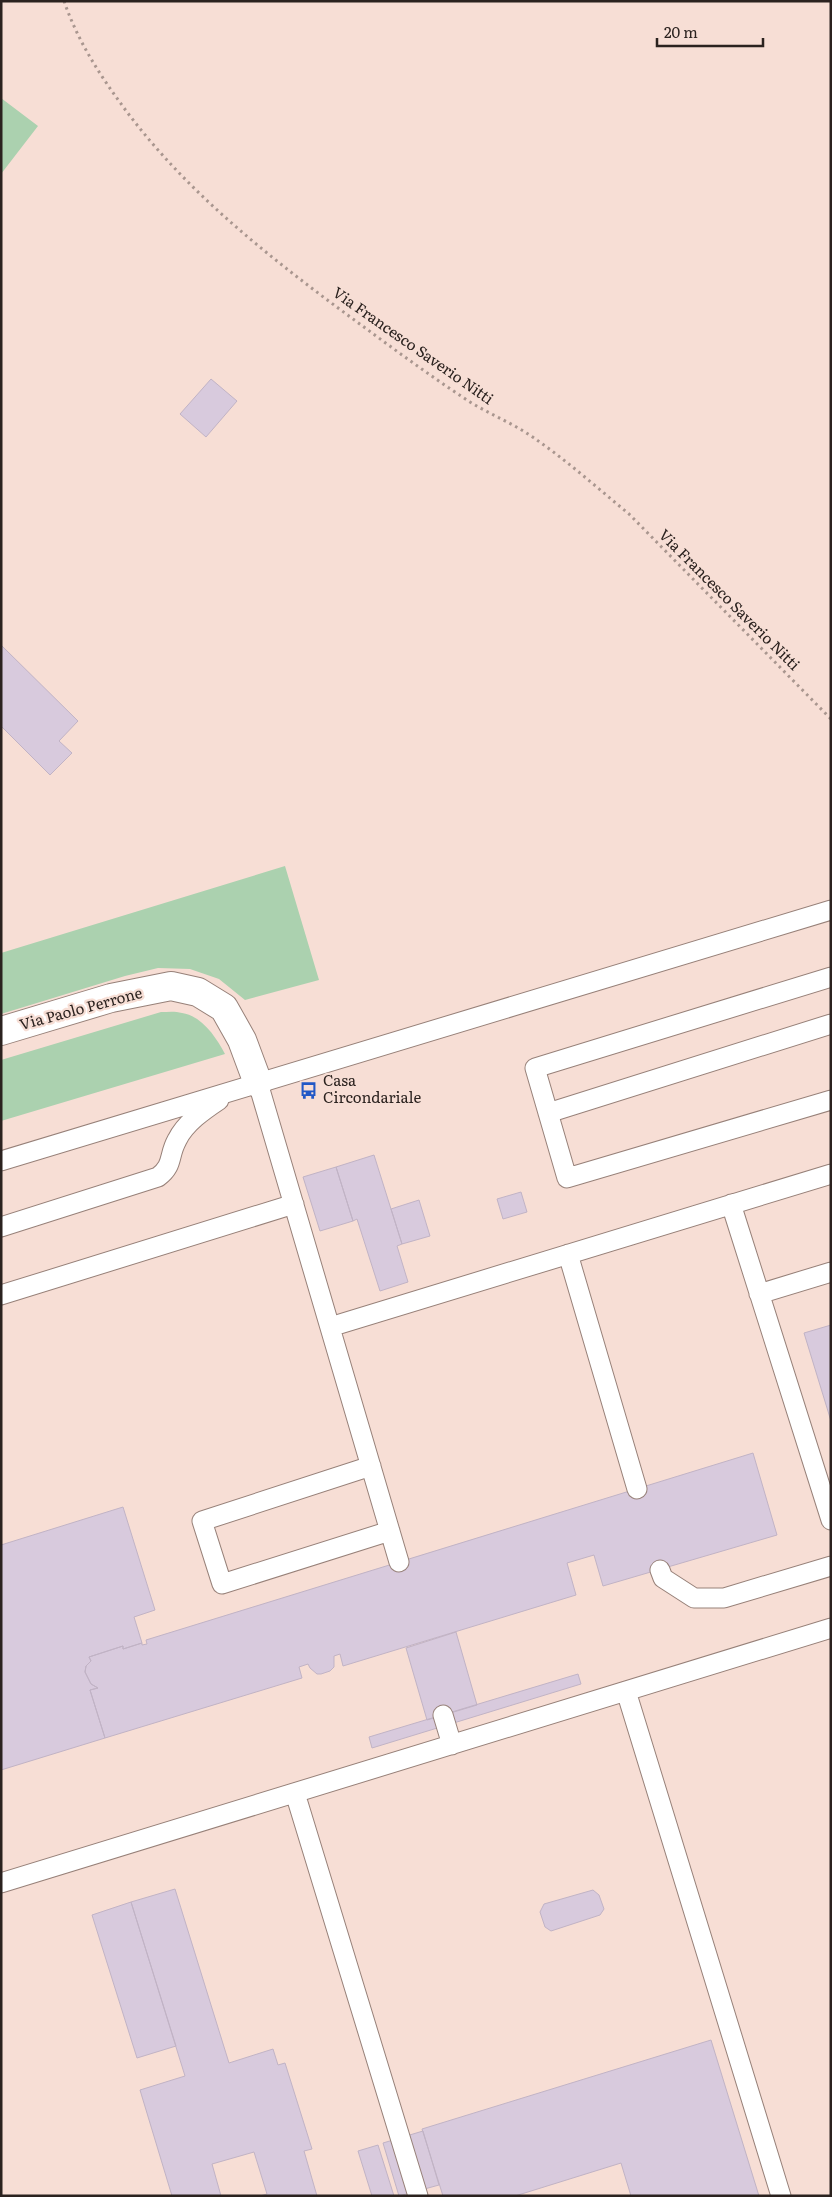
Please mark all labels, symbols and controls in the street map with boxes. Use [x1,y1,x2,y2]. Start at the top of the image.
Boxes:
scale bar [657,15,763,47]
text: 20 m [664,20,698,43]
street label: Via Francesco Saverio Nitti [329,280,499,409]
street label: Via Francesco Saverio Nitti [654,523,806,675]
street label: Via Paolo Perrone [17,980,145,1035]
place label: Casa Circondariale [323,1068,421,1108]
bus stop icon: Casa Circondariale [299,1080,319,1100]

